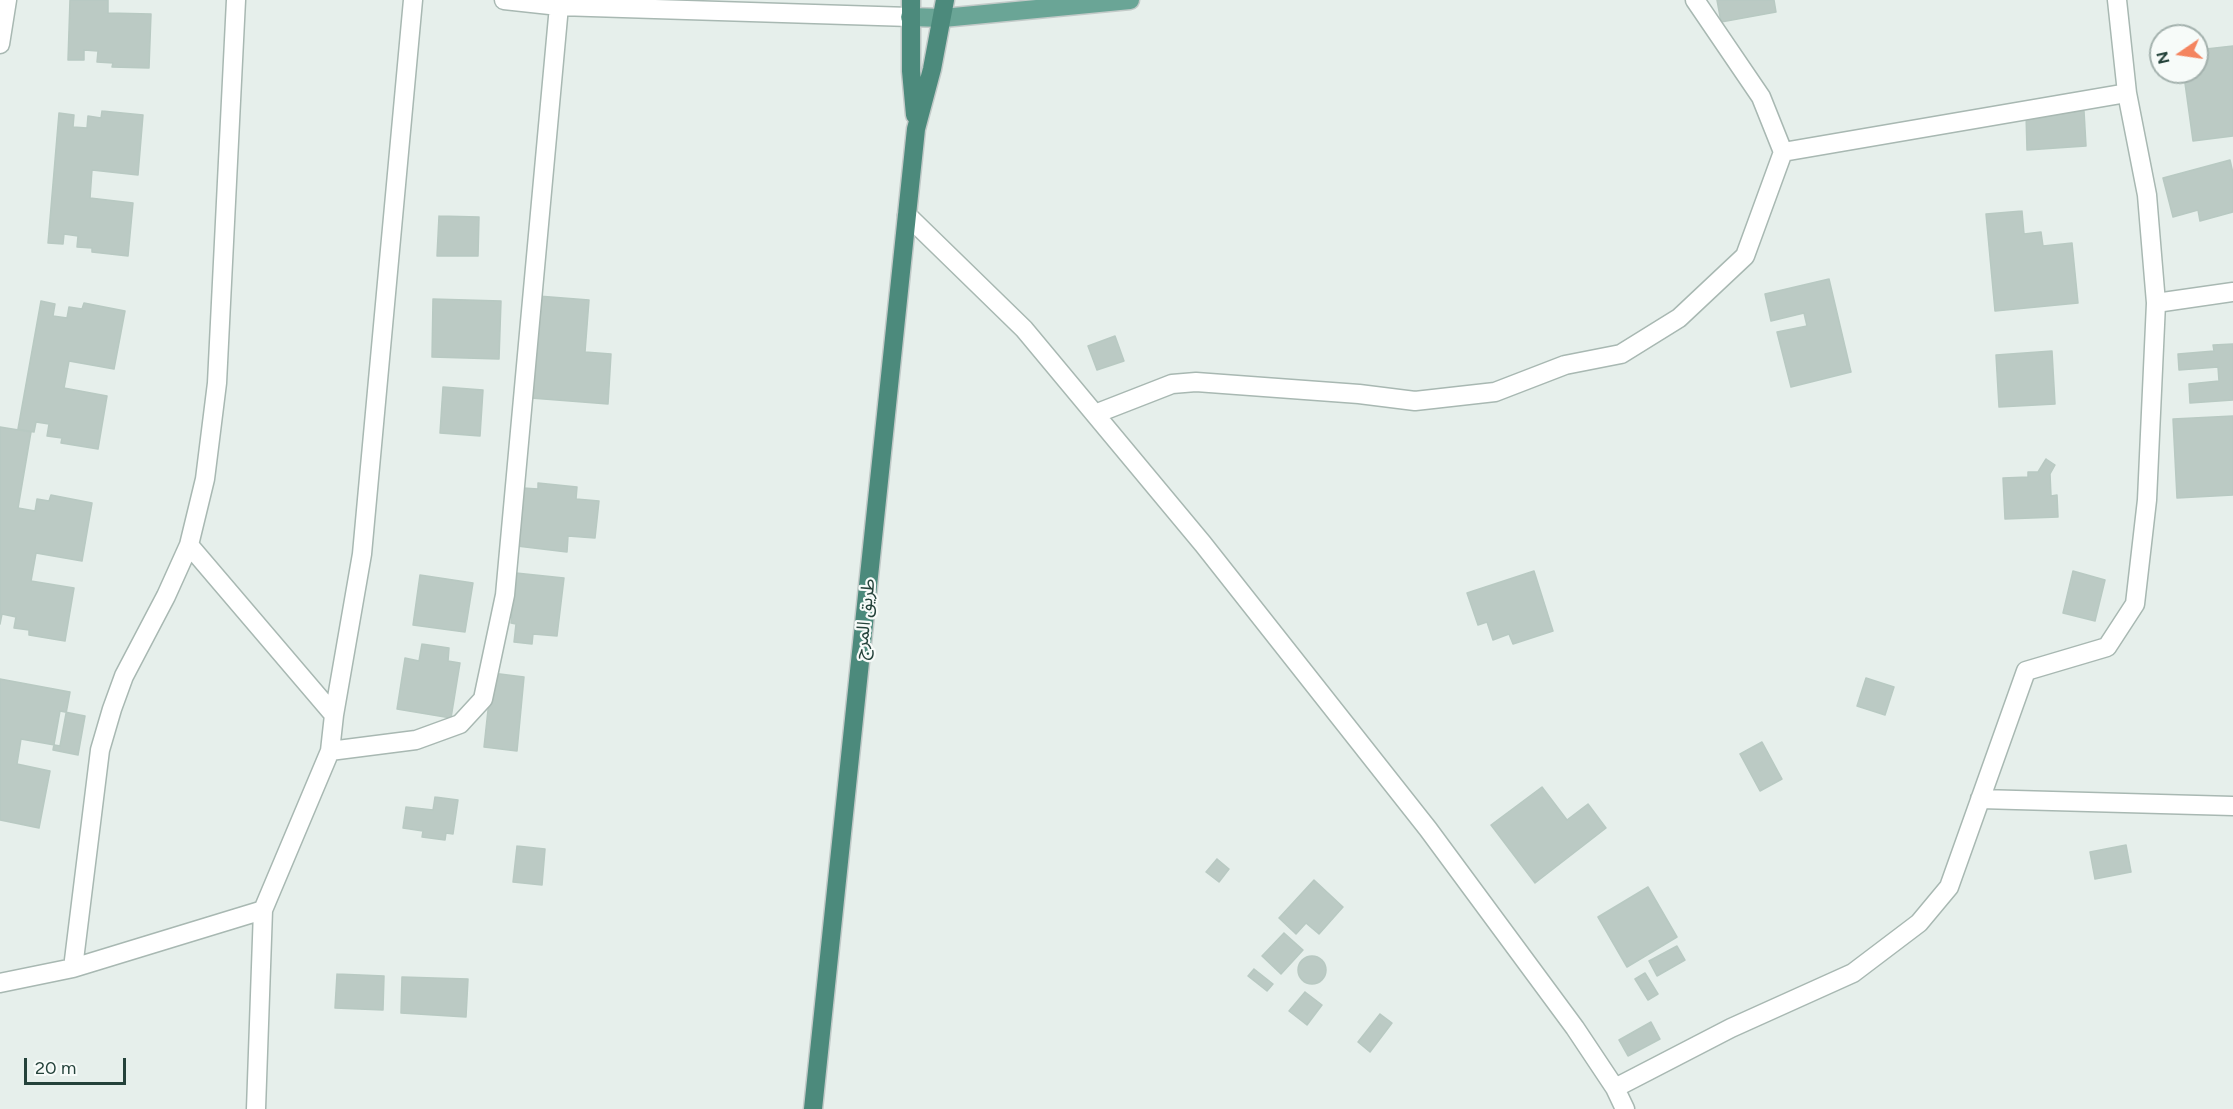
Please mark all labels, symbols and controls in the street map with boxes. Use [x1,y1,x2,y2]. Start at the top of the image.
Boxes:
north arrow [2149,24,2209,84]
text: N [2152,50,2174,66]
street label: طريق المرج [850,578,880,660]
scale bar [27,1046,129,1084]
text: 20 m [35,1057,76,1079]

